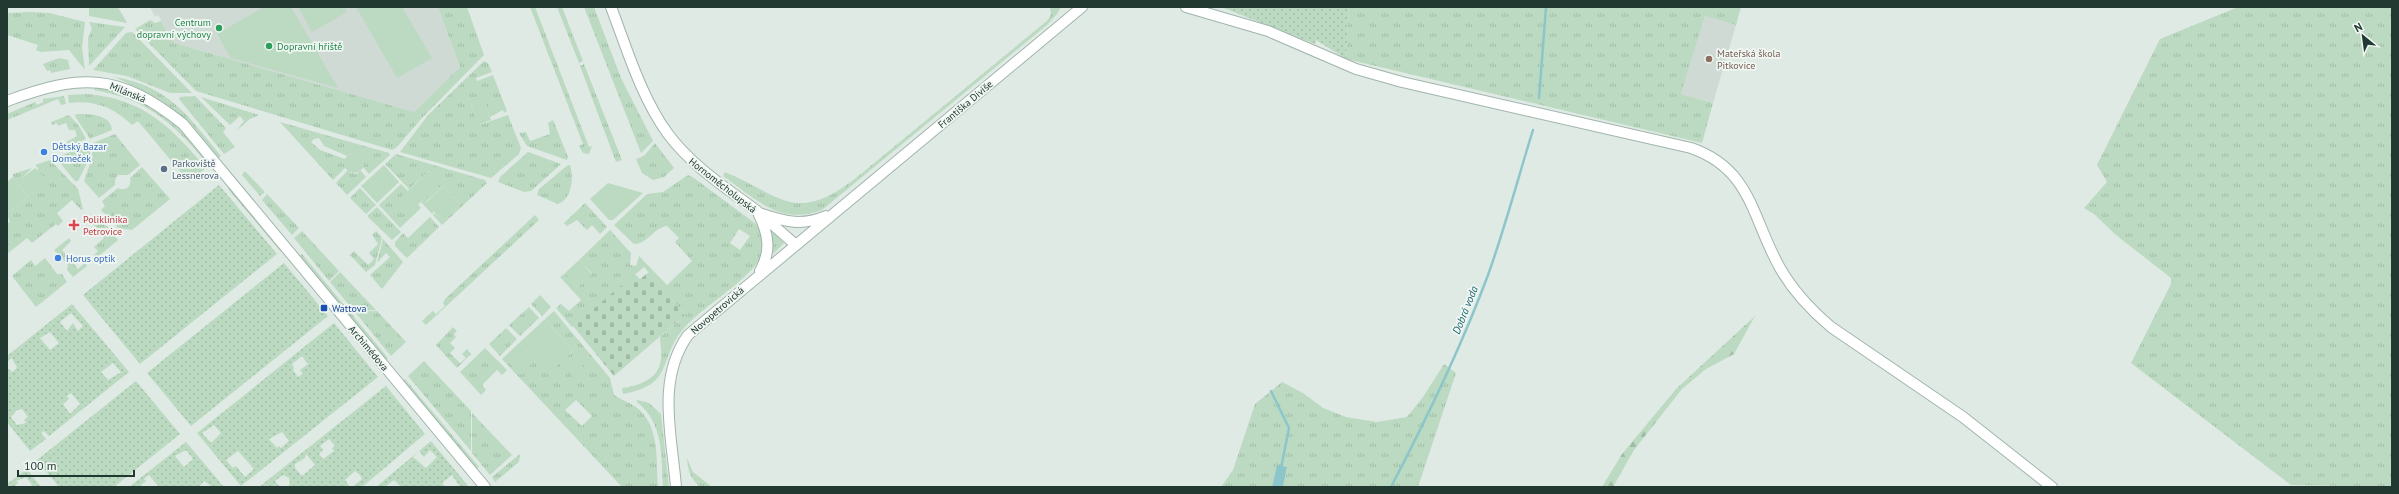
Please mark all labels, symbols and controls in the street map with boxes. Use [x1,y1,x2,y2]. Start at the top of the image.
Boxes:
place label: Centrum dopravní výchovy [137,16,211,41]
north arrow [2343,16,2383,56]
text: N [2352,19,2365,35]
marker: Centrum dopravní výchovy [214,23,224,33]
place label: Dopravní hřiště [277,40,342,53]
marker: Dopravní hřiště [264,41,274,51]
place label: Mateřská škola Pitkovice [1717,47,1780,72]
marker: Mateřská škola Pitkovice [1704,54,1714,64]
street label: Františka Diviše [935,78,995,131]
street label: Milánská [108,79,148,106]
place label: Dětský Bazar Domeček [52,140,107,165]
marker: Dětský Bazar Domeček [39,147,49,157]
street label: Hornoměcholupská [686,155,759,216]
place label: Parkoviště Lessnerova [172,157,219,182]
marker: Parkoviště Lessnerova [159,164,169,174]
place label: Poliklinika Petrovice [83,213,128,238]
marker: Poliklinika Petrovice [68,219,80,231]
place label: Horus optik [66,252,116,265]
marker: Horus optik [53,253,63,263]
water label: Dobrá voda [1449,283,1481,336]
street label: Novopetrovická [688,284,747,337]
place label: Wattova [332,302,367,315]
marker: Wattova [319,303,329,313]
street label: Archimédova [346,323,391,374]
scale bar [18,452,134,478]
text: 100 m [24,458,57,473]

